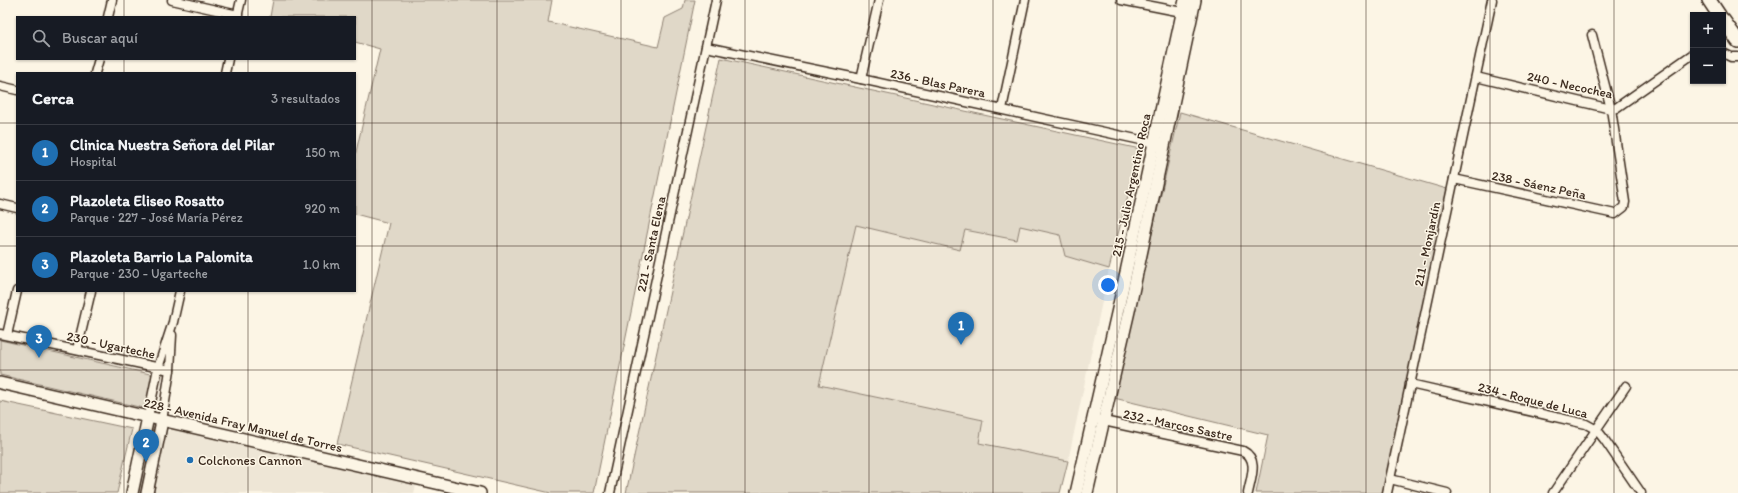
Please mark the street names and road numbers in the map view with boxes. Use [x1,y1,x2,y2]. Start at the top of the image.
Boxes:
street label: 236 - Blas Parera [889,66,987,100]
street label: 240 - Necochea [1526,69,1614,101]
street label: 215 - Julio Argentino Roca [1108,111,1154,258]
street label: 238 - Sáenz Peña [1490,168,1588,202]
street label: 221 - Santa Elena [634,194,669,293]
street label: 211 - Monjardín [1411,200,1443,288]
street label: 230 - Ugarteche [65,328,157,362]
street label: 234 - Roque de Luca [1476,379,1590,421]
street label: 228 - Avenida Fray Manuel de Torres [143,395,343,455]
street label: 232 - Marcos Sastre [1122,406,1234,444]

